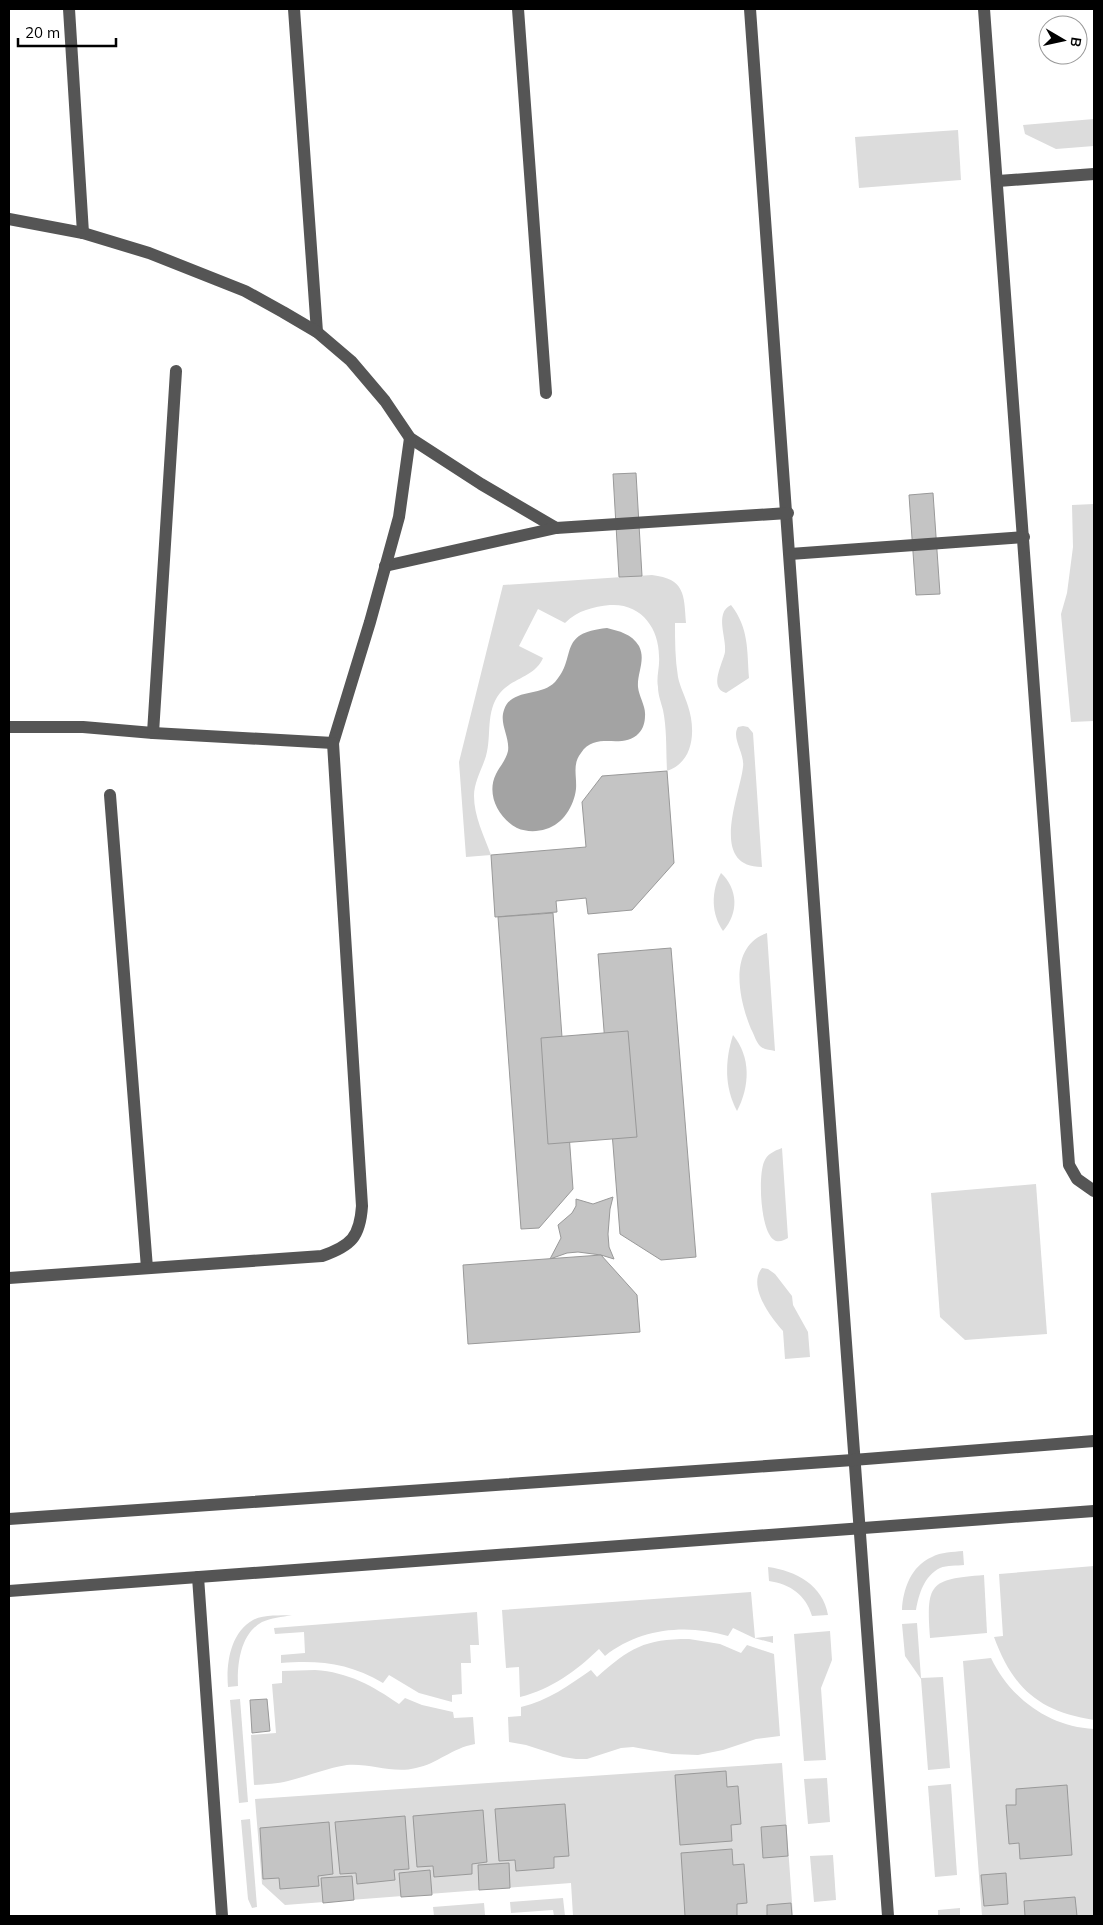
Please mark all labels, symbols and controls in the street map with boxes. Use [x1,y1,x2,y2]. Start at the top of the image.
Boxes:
scale bar [18,15,115,47]
north arrow [1038,15,1088,65]
text: 20 m [25,23,60,42]
text: B [1066,36,1085,49]

